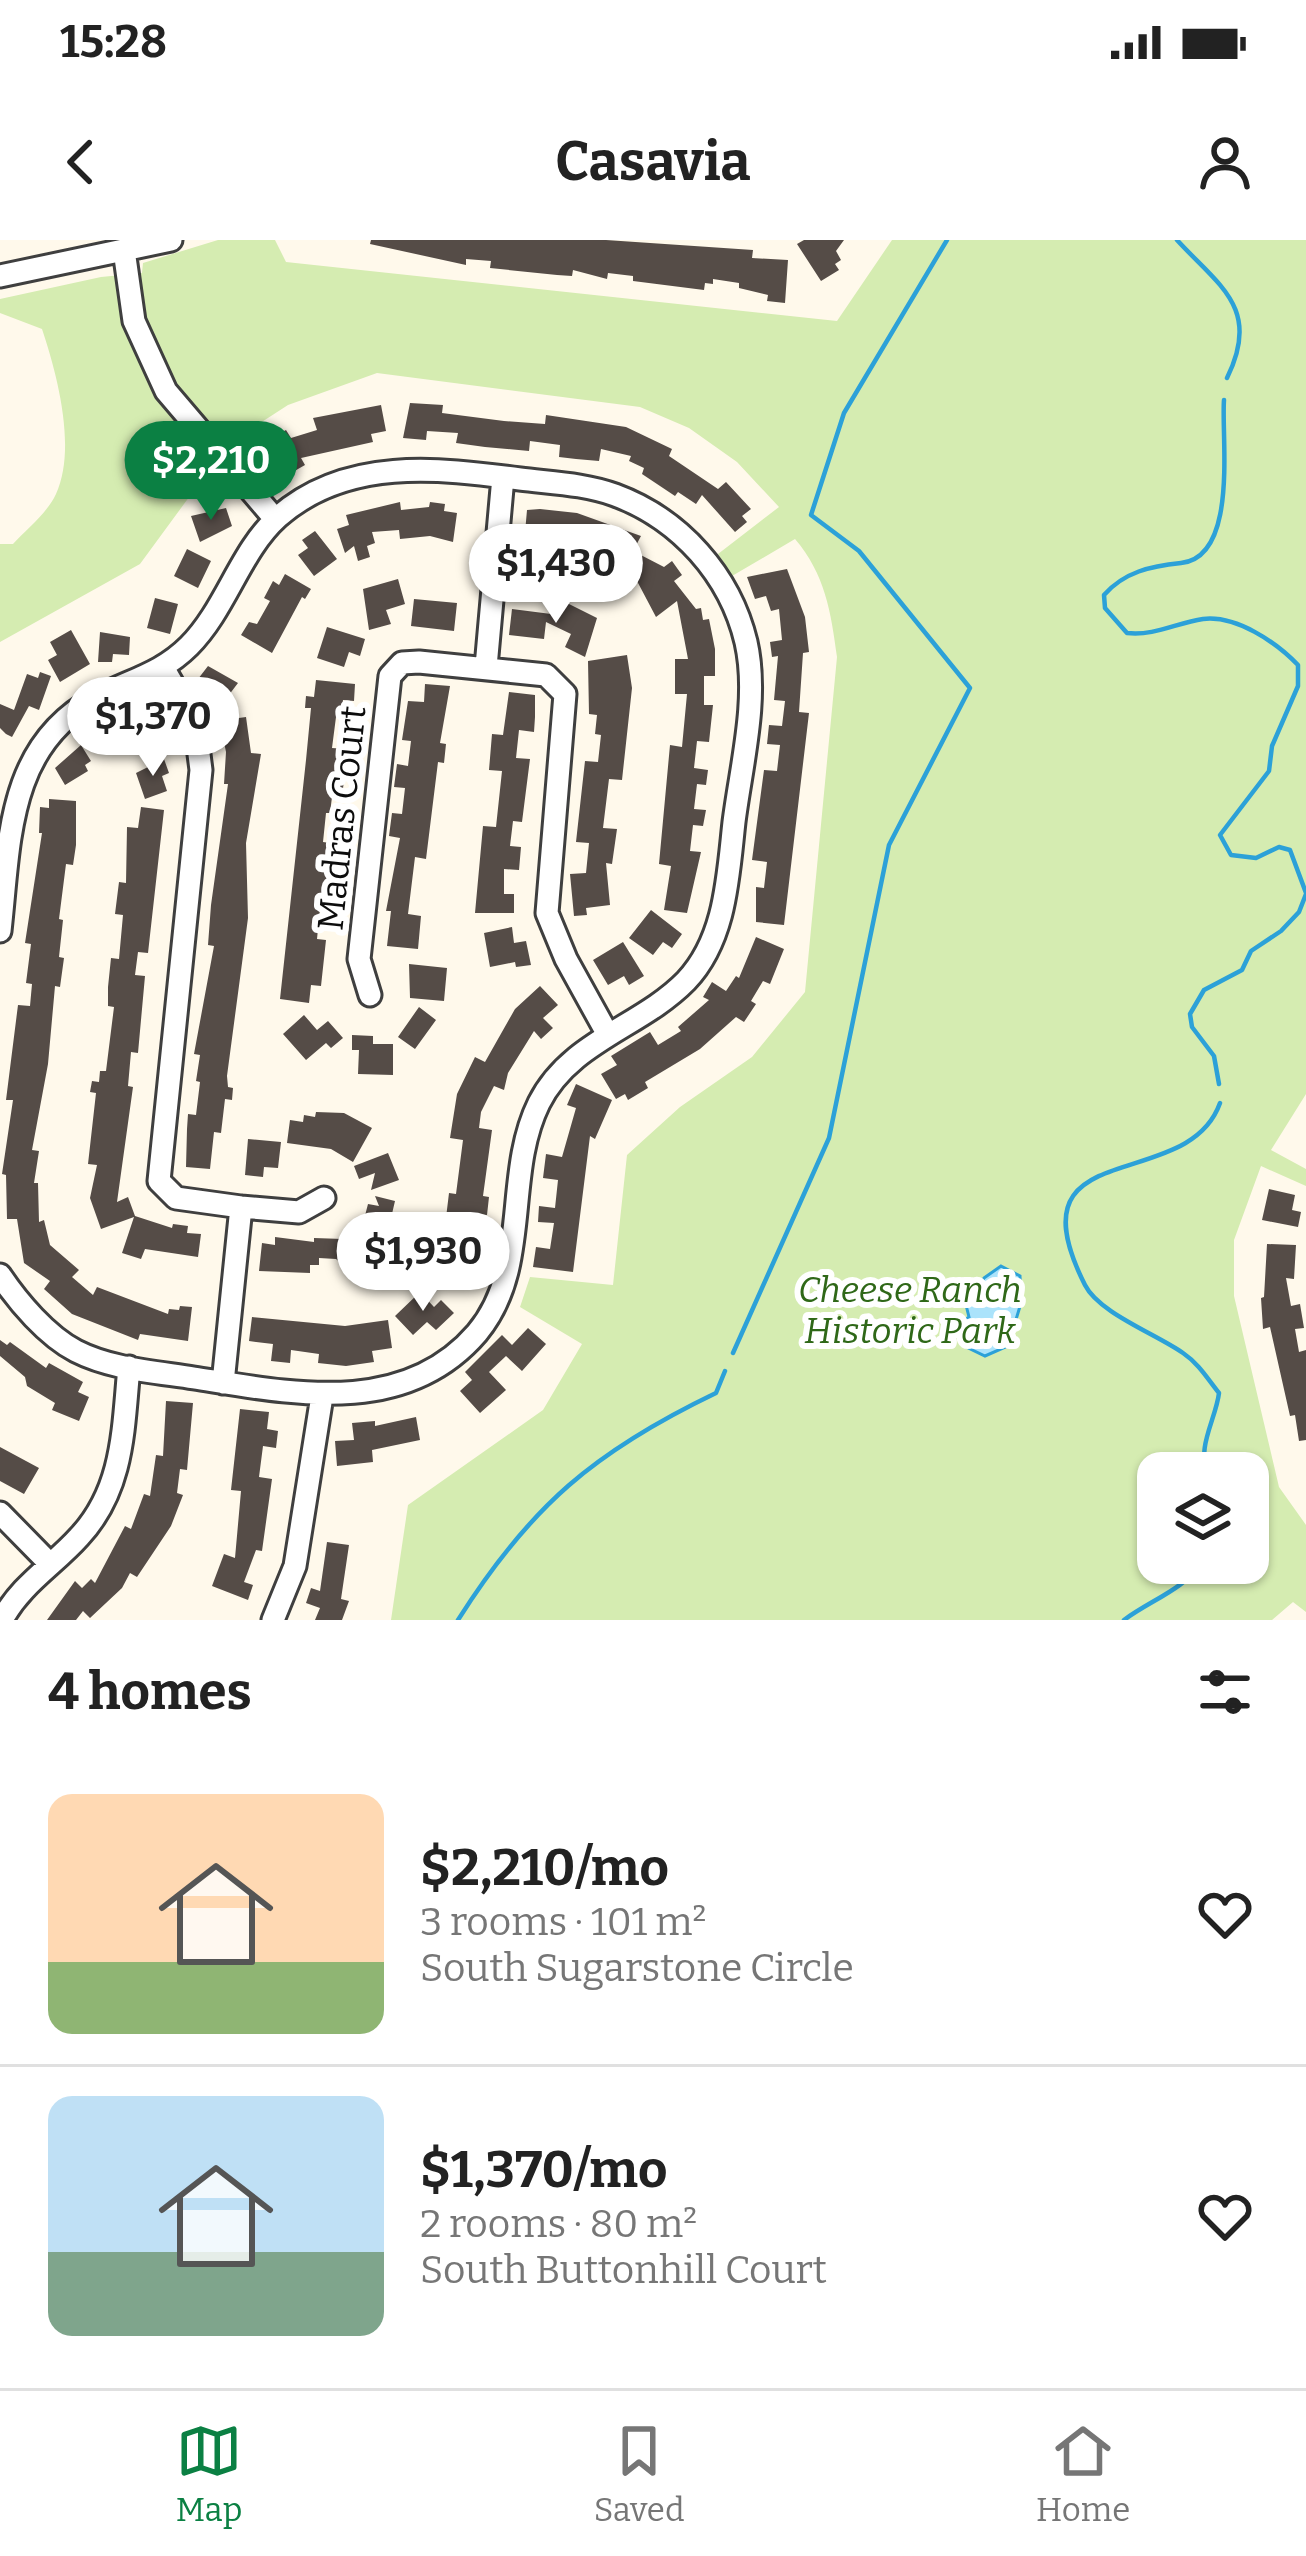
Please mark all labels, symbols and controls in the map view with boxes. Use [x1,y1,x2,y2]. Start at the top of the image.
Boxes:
text: 15:28 [60,15,167,69]
icon: back [48,129,114,195]
icon: person [1192,129,1258,195]
text: Casavia [555,130,751,194]
pin: $2,210 [113,421,309,523]
text: $2,210 [152,437,270,483]
pin: $1,430 [458,524,654,626]
text: $1,430 [496,540,616,586]
pin: $1,370 [55,677,251,779]
text: $1,370 [94,693,212,739]
street label: Madras Court [308,704,376,933]
pin: $1,930 [325,1212,521,1314]
text: $1,930 [364,1228,482,1274]
park label: Cheese Ranch Historic Park [798,1268,1022,1353]
map controls [1137,1452,1269,1584]
button: layers [1137,1452,1269,1584]
icon: filters [1192,1659,1258,1725]
text: 4 homes [48,1661,252,1723]
text: $2,210/mo [420,1837,669,1899]
icon: home [144,1842,288,1986]
icon: heart [1192,1881,1258,1947]
text: 3 rooms · 101 m² [420,1899,706,1945]
text: South Sugarstone Circle [420,1945,854,1991]
text: $1,370/mo [420,2139,667,2201]
icon: home [144,2144,288,2288]
icon: heart [1192,2183,1258,2249]
text: 2 rooms · 80 m² [420,2201,697,2247]
text: South Buttonhill Court [420,2247,827,2293]
tab: Map [176,2418,242,2530]
tab: Saved [594,2418,684,2530]
tab: Home [1036,2418,1130,2530]

